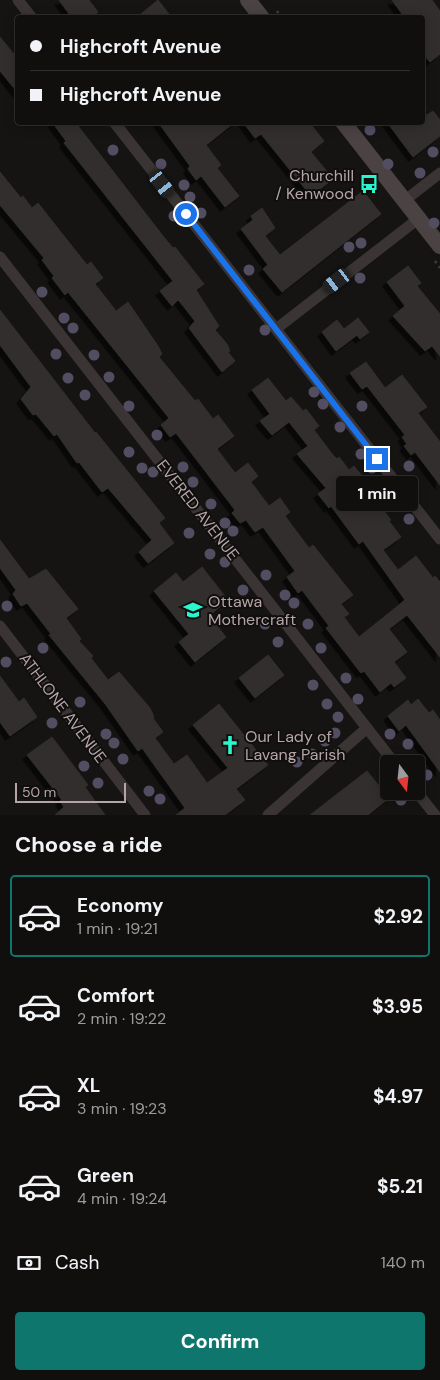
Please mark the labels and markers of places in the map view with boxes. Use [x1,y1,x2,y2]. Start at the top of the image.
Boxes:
place label: Churchill / Kenwood [275,165,354,204]
bus stop icon: Churchill / Kenwood [358,173,380,195]
place label: Ottawa Mothercraft [208,591,296,630]
school or university icon: Ottawa Mothercraft [182,599,204,621]
place label: Our Lady of Lavang Parish [245,726,346,765]
church icon: Our Lady of Lavang Parish [219,734,241,756]

